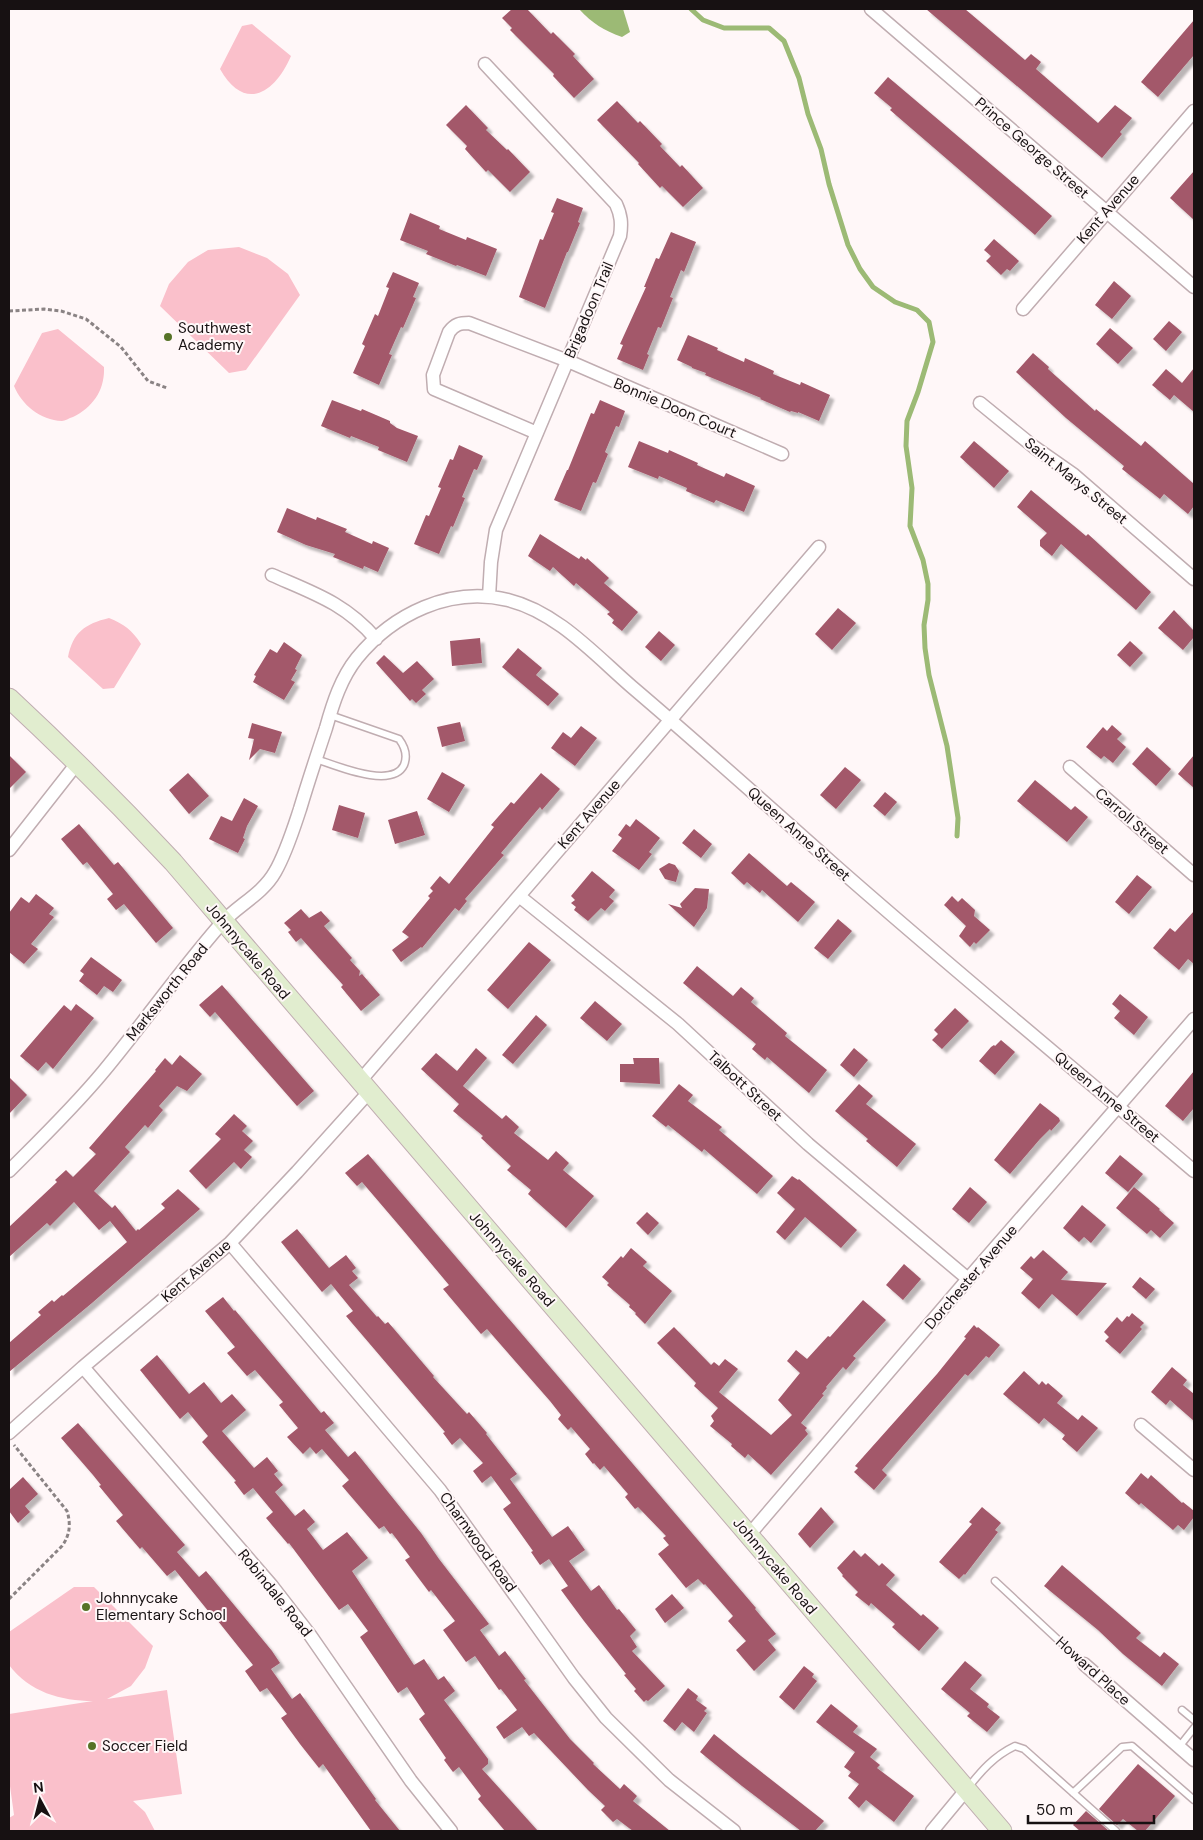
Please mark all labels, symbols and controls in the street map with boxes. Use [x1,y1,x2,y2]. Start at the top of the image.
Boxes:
street label: Prince George Street [971,93,1093,203]
street label: Kent Avenue [1072,170,1144,248]
street label: Brigadoon Trail [560,259,618,361]
place label: Southwest Academy [178,318,252,355]
marker: Southwest Academy [162,331,174,343]
street label: Bonnie Doon Court [610,373,740,443]
street label: Saint Marys Street [1020,433,1132,529]
street label: Kent Avenue [553,775,625,853]
street label: Queen Anne Street [743,782,855,886]
street label: Carroll Street [1091,783,1173,859]
street label: Johnnycake Road [201,898,295,1004]
street label: Marksworth Road [122,939,212,1045]
street label: Talbott Street [703,1046,787,1126]
street label: Queen Anne Street [1050,1047,1164,1147]
street label: Johnnycake Road [465,1207,559,1311]
street label: Dorchester Avenue [920,1221,1022,1333]
street label: Kent Avenue [157,1235,235,1307]
street label: Charnwood Road [435,1488,521,1596]
street label: Johnnycake Road [728,1513,822,1619]
street label: Robindale Road [233,1545,317,1641]
place label: Johnnycake Elementary School [96,1588,226,1625]
marker: Johnnycake Elementary School [80,1601,92,1613]
street label: Howard Place [1051,1632,1135,1710]
place label: Soccer Field [102,1736,188,1756]
marker: Soccer Field [86,1740,98,1752]
north arrow [15,1775,65,1825]
text: N [32,1778,45,1797]
scale bar [1028,1792,1154,1824]
text: 50 m [1036,1800,1073,1820]

